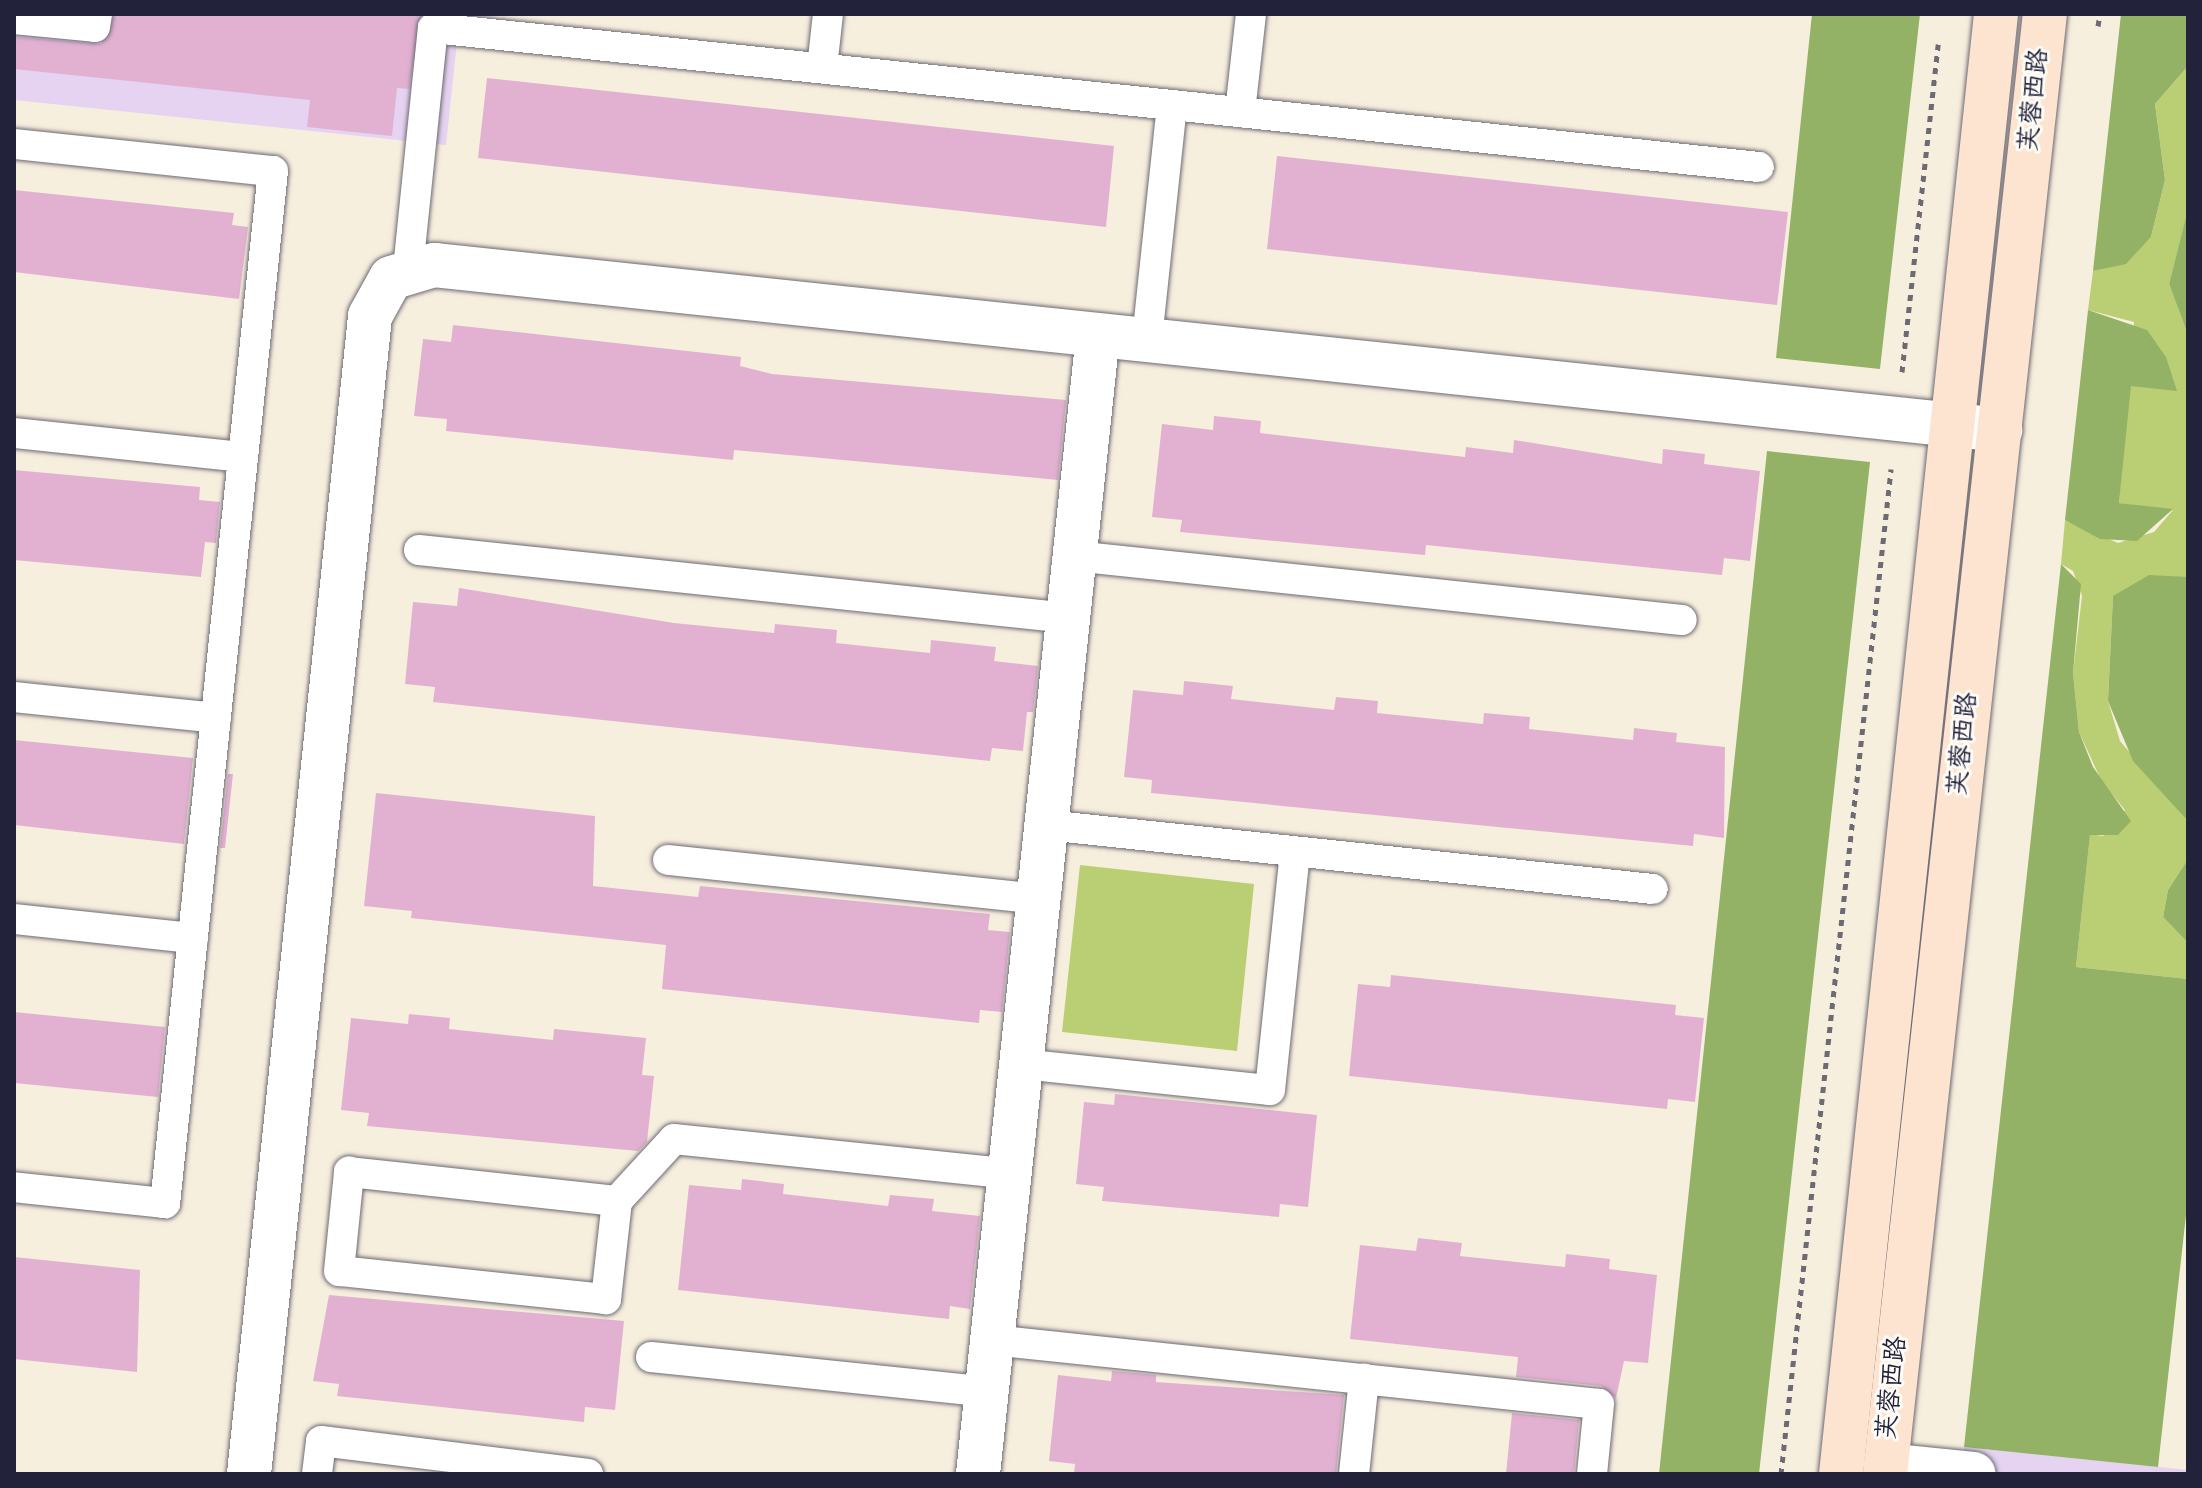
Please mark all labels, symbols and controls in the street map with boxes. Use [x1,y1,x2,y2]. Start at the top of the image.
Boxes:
street label: 芙蓉西路 [2015,47,2057,153]
street label: 芙蓉西路 [1944,691,1986,797]
street label: 芙蓉西路 [1873,1335,1915,1441]

